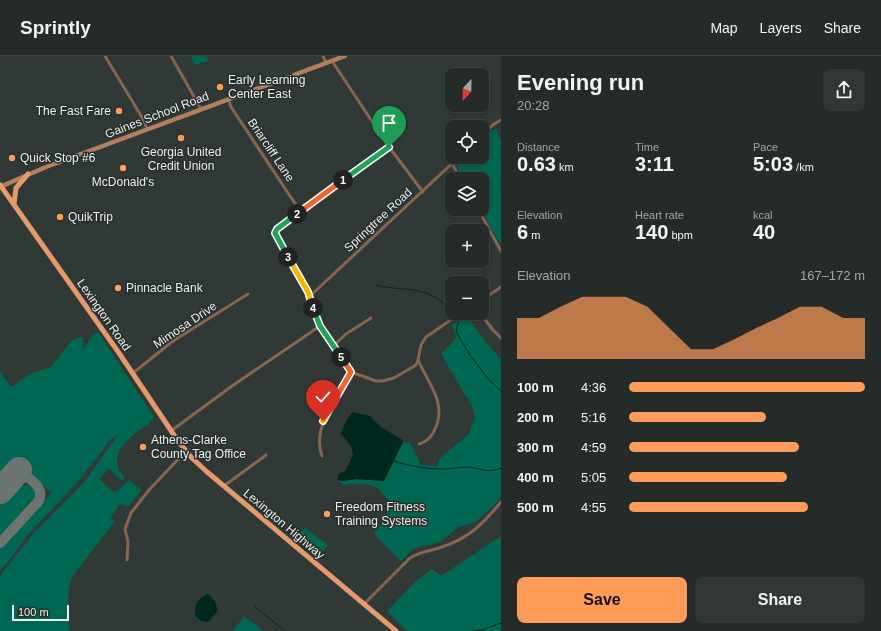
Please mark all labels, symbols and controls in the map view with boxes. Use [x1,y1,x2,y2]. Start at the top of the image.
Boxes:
text: Sprintly [20,17,91,38]
text: Map [710,20,738,36]
text: Layers [760,20,802,36]
text: Share [824,20,861,36]
north arrow [445,68,489,112]
map controls [445,68,489,320]
button: share [823,69,865,111]
text: Evening run [517,70,644,95]
place label: Early Learning Center East [228,73,305,101]
marker: Early Learning Center East [215,82,225,92]
street label: Gaines School Road [103,89,211,141]
text: 20:28 [517,98,550,113]
place label: The Fast Fare [36,104,111,118]
marker: The Fast Fare [114,106,124,116]
pin [372,106,406,147]
icon: arrive [378,112,400,134]
street label: Briarcliff Lane [245,116,297,185]
button: locate [445,120,489,164]
marker: Georgia United Credit Union [176,133,186,143]
text: Distance [517,141,560,153]
text: Time [635,141,659,153]
text: Pace [753,141,778,153]
place label: Georgia United Credit Union [141,145,221,173]
place label: Quick Stop #6 [20,151,96,165]
marker: Quick Stop #6 [7,153,17,163]
text: 0.63 [517,153,556,175]
text: 3:11 [635,153,674,175]
text: 5:03 [753,153,793,175]
text: km [556,161,574,173]
text: /km [793,161,814,173]
marker: McDonald's [118,163,128,173]
pin: 1 [333,170,353,190]
button: layers [445,172,489,216]
text: 1 [340,174,346,186]
place label: McDonald's [92,175,154,189]
street label: Springtree Road [341,185,415,255]
pin: 2 [287,204,307,224]
text: 2 [294,208,300,220]
text: Elevation [517,209,562,221]
text: Heart rate [635,209,684,221]
text: kcal [753,209,773,221]
place label: QuikTrip [68,210,113,224]
marker: QuikTrip [55,212,65,222]
text: 6 [517,221,528,243]
text: 140 [635,221,668,243]
text: 40 [753,221,775,243]
button: + [445,224,489,268]
text: m [528,229,540,241]
text: bpm [668,229,693,241]
pin: 3 [278,247,298,267]
text: 3 [285,251,291,263]
text: Elevation [517,268,570,283]
text: 167–172 m [800,268,865,283]
button: − [445,276,489,320]
street label: Lexington Road [74,277,134,353]
place label: Pinnacle Bank [126,281,204,295]
marker: Pinnacle Bank [113,283,123,293]
pin: 4 [303,298,323,318]
street label: Mimosa Drive [151,299,220,351]
text: 4 [310,302,316,314]
pin: 5 [331,347,351,367]
text: 5 [338,351,344,363]
pin [306,380,340,421]
text: 100 m [517,380,554,395]
text: 4:36 [581,380,606,395]
icon: check [312,386,334,408]
text: 200 m [517,410,554,425]
text: 5:16 [581,410,606,425]
place label: Athens-Clarke County Tag Office [151,433,246,461]
text: 300 m [517,440,554,455]
text: 4:59 [581,440,606,455]
marker: Athens-Clarke County Tag Office [138,442,148,452]
text: 400 m [517,470,554,485]
text: 5:05 [581,470,606,485]
street label: Lexington Highway [241,486,327,562]
place label: Freedom Fitness Training Systems [335,500,427,528]
text: 500 m [517,500,554,515]
text: 4:55 [581,500,606,515]
marker: Freedom Fitness Training Systems [322,509,332,519]
button: Save [517,577,687,623]
button: Share [695,577,865,623]
scale bar [12,603,69,622]
text: 100 m [18,606,49,618]

